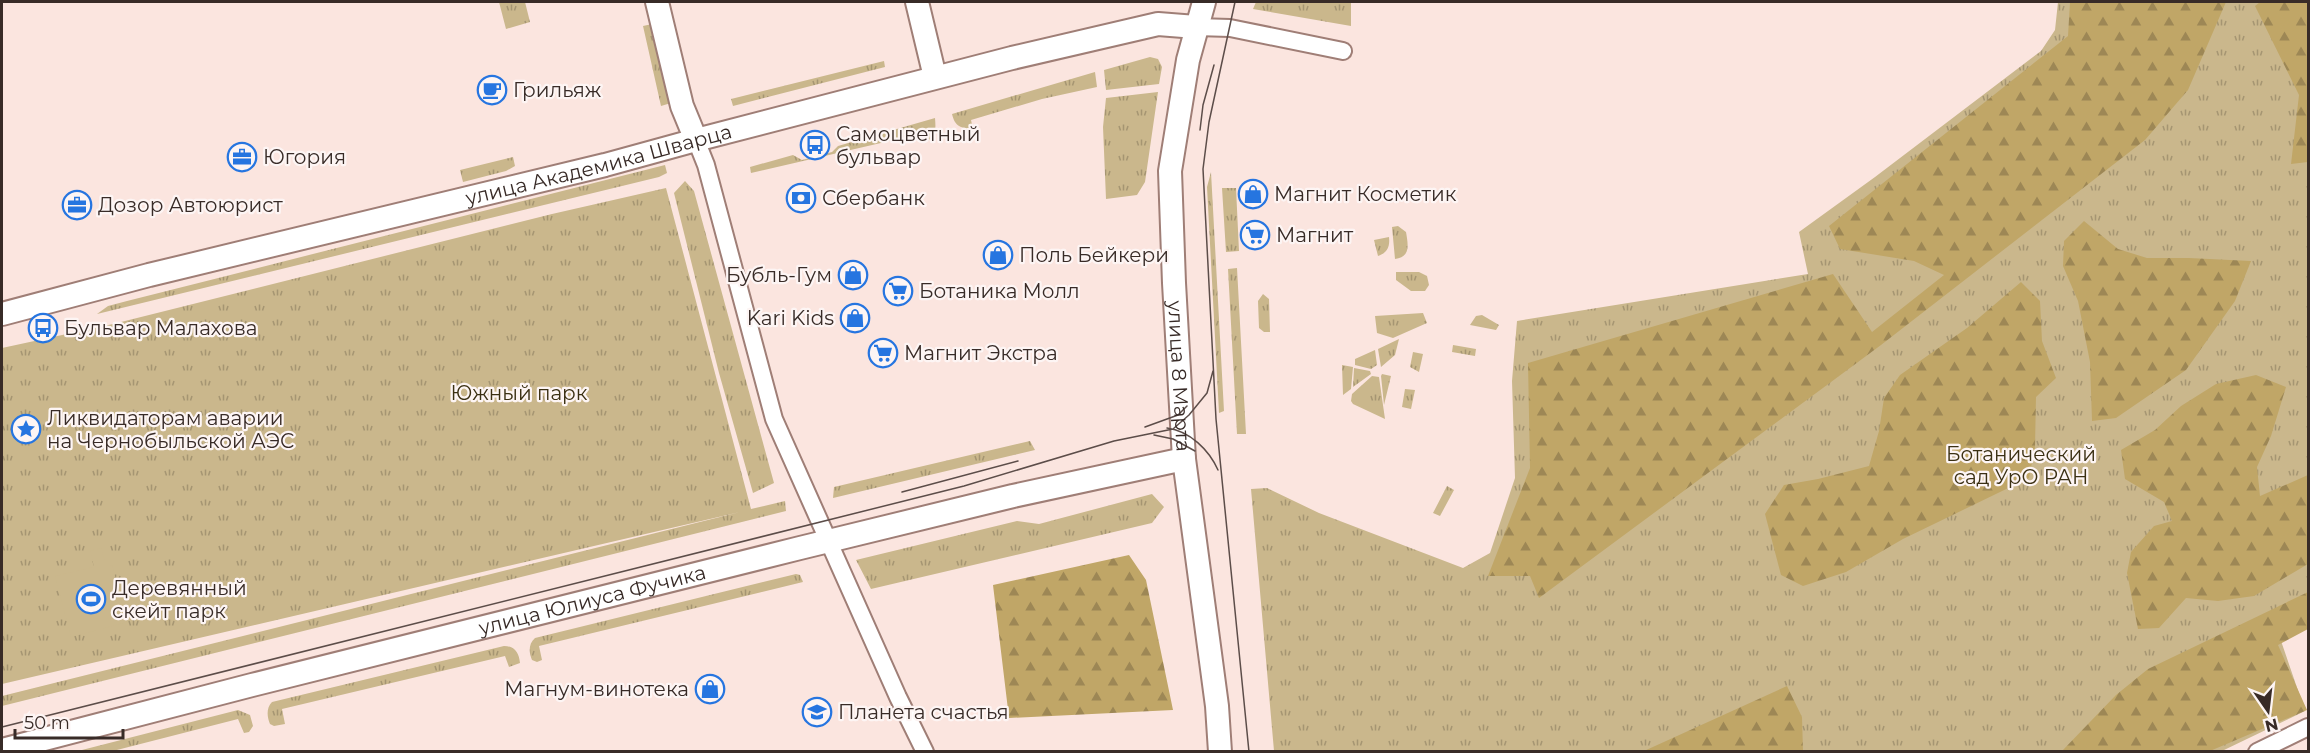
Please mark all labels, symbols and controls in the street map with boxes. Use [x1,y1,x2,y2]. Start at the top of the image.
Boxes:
cafe icon: Грильяж [476,74,508,106]
place label: Грильяж [513,78,602,102]
street label: улица Академика Шварца [462,119,734,210]
place label: Самоцветный бульвар [836,122,981,169]
bus stop icon: Самоцветный бульвар [799,129,831,161]
office icon: Югория [226,141,258,173]
place label: Югория [263,145,346,169]
shop icon: Магнит Косметик [1237,178,1269,210]
bank icon: Сбербанк [785,182,817,214]
place label: Магнит Косметик [1274,182,1457,206]
place label: Сбербанк [822,186,925,210]
office icon: Дозор Автоюрист [61,189,93,221]
place label: Дозор Автоюрист [98,193,283,217]
supermarket icon: Магнит [1239,219,1271,251]
place label: Магнит [1276,223,1354,247]
shop icon: Поль Бейкери [982,239,1014,271]
place label: Поль Бейкери [1019,243,1169,267]
shop icon: Бубль-Гум [837,259,869,291]
place label: Бубль-Гум [726,263,832,287]
supermarket icon: Ботаника Молл [882,275,914,307]
place label: Ботаника Молл [919,279,1080,303]
street label: улица 8 Марта [1163,299,1196,452]
shop icon: Kari Kids [839,302,871,334]
place label: Kari Kids [747,306,834,330]
bus stop icon: Бульвар Малахова [27,312,59,344]
place label: Бульвар Малахова [64,316,258,340]
supermarket icon: Магнит Экстра [867,337,899,369]
place label: Магнит Экстра [904,341,1058,365]
park label: Южный парк [451,381,588,405]
place label: Ликвидаторам аварии на Чернобыльской АЭС [47,406,294,453]
place icon: Ликвидаторам аварии на Чернобыльской АЭС [10,413,42,445]
park label: Ботанический сад УрО РАН [1946,442,2096,489]
street label: улица Юлиуса Фучика [475,560,708,640]
place label: Деревянный скейт парк [112,576,247,623]
sports icon: Деревянный скейт парк [75,583,107,615]
shop icon: Магнум-винотека [694,673,726,705]
place label: Магнум-винотека [504,677,689,701]
north arrow [2238,681,2298,741]
school or university icon: Планета счастья [801,696,833,728]
place label: Планета счастья [838,700,1009,724]
scale bar [15,702,123,740]
text: 50 m [24,712,70,734]
text: N [2263,714,2280,736]

